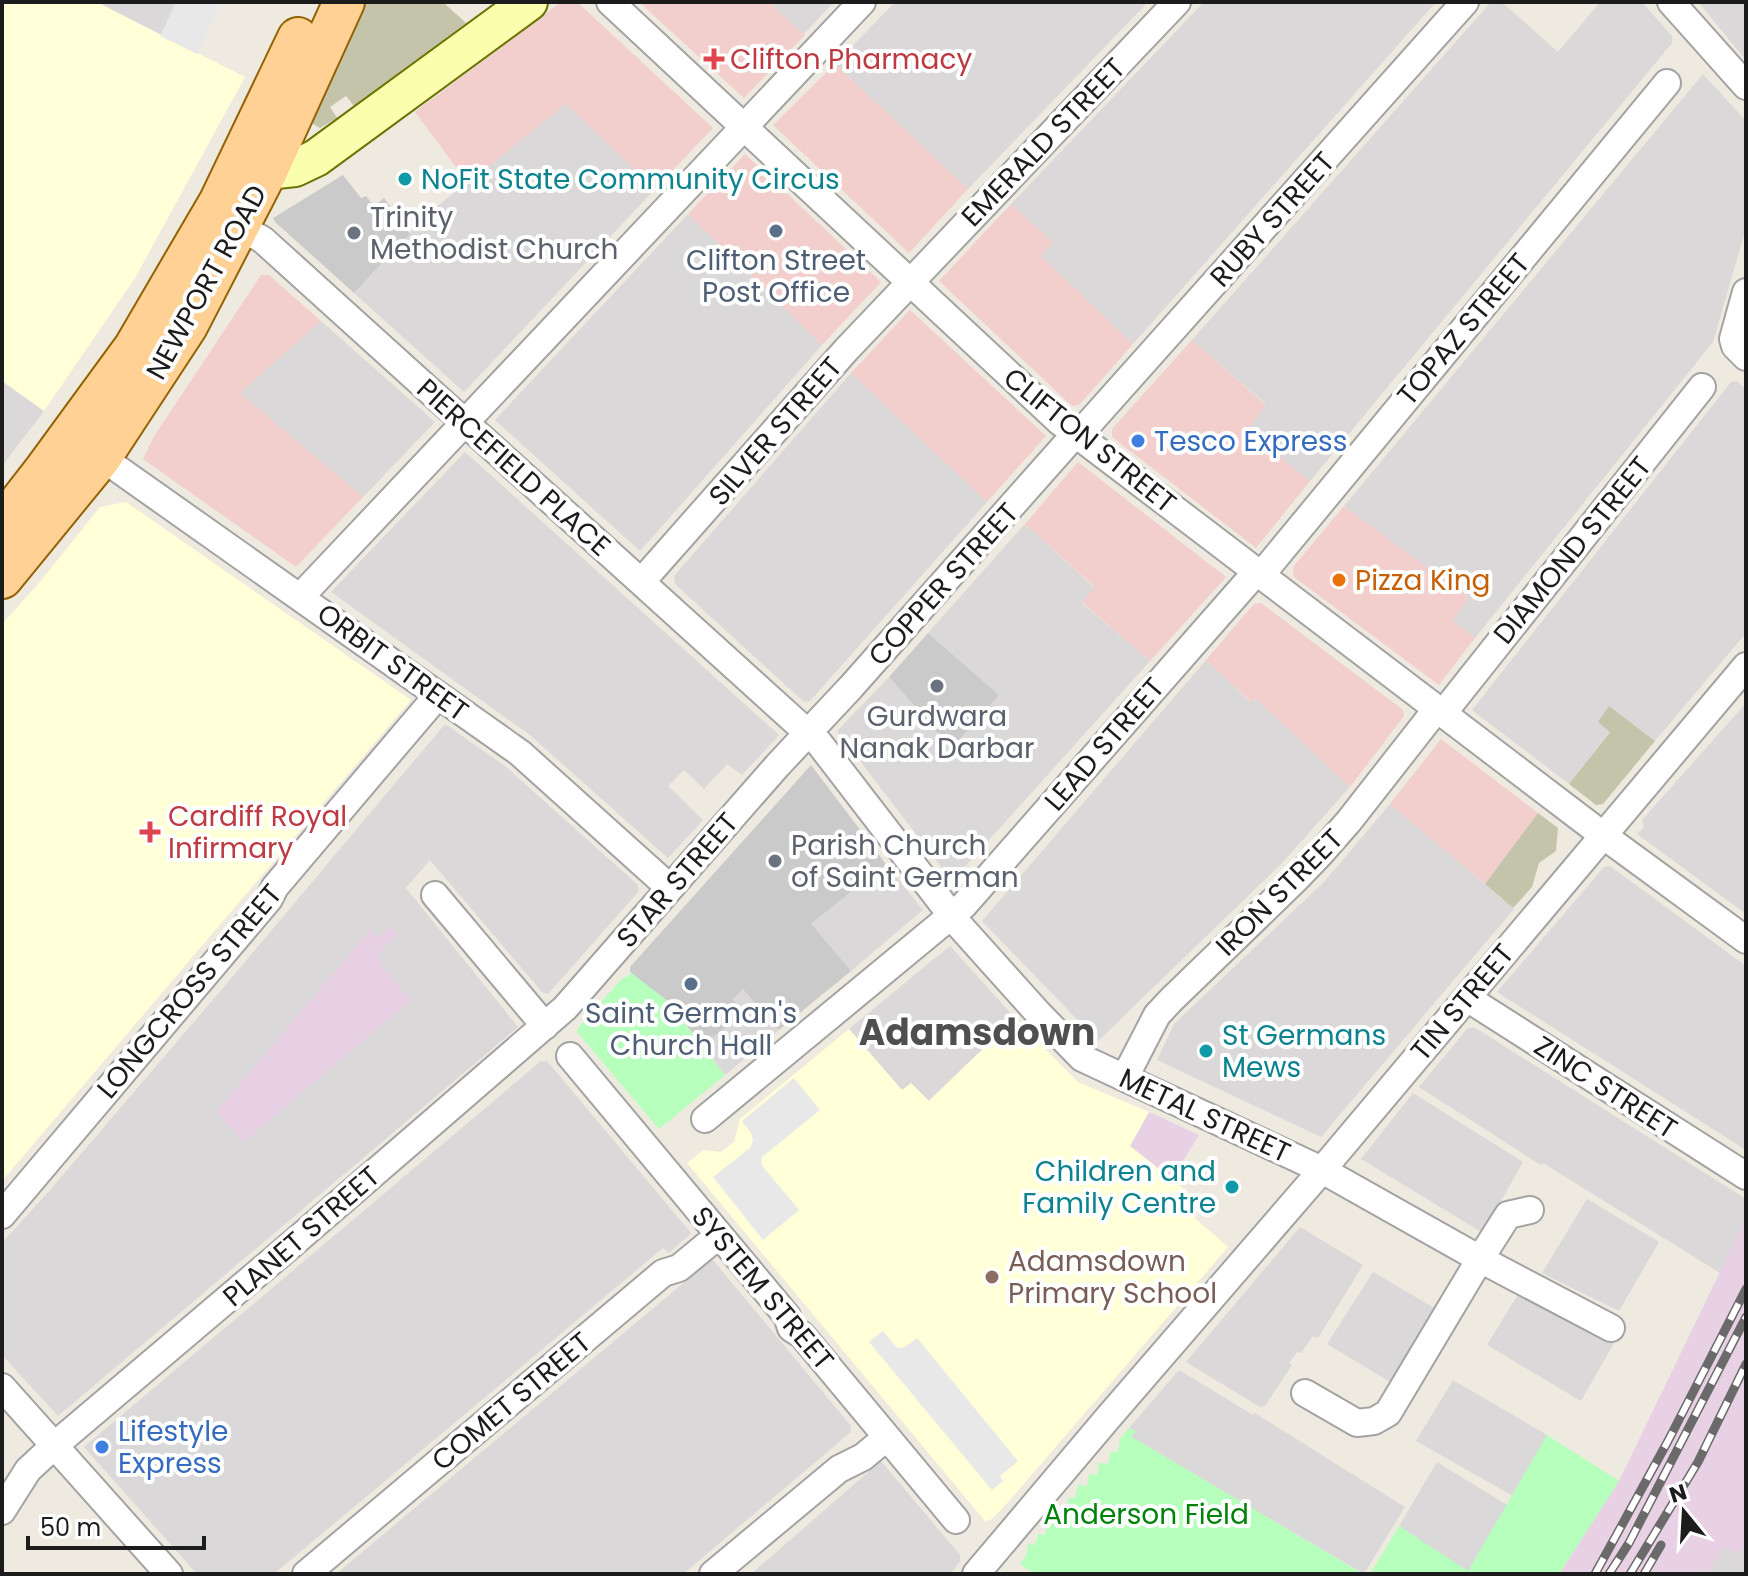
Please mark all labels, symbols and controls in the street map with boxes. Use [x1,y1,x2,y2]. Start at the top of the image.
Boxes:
place label: Clifton Pharmacy [730,40,972,79]
street label: EMERALD STREET [953,49,1134,235]
marker: Clifton Pharmacy [705,50,723,68]
street label: RUBY STREET [1201,143,1344,295]
place label: NoFit State Community Circus [421,160,840,199]
marker: NoFit State Community Circus [396,170,414,188]
street label: NEWPORT ROAD [137,178,276,387]
place label: Trinity Methodist Church [370,198,618,269]
marker: Clifton Street Post Office [767,222,785,240]
marker: Trinity Methodist Church [345,224,363,242]
place label: Clifton Street Post Office [686,241,866,312]
street label: TOPAZ STREET [1388,245,1539,414]
street label: SILVER STREET [700,348,851,514]
street label: CLIFTON STREET [995,359,1184,522]
street label: PIERCEFIELD PLACE [408,370,619,565]
place label: Tesco Express [1154,422,1347,461]
marker: Tesco Express [1129,432,1147,450]
street label: DIAMOND STREET [1485,448,1660,652]
street label: COPPER STREET [859,494,1027,674]
place label: Pizza King [1355,561,1491,600]
marker: Pizza King [1330,571,1348,589]
street label: ORBIT STREET [309,594,476,731]
street label: LEAD STREET [1036,669,1173,819]
marker: Gurdwara Nanak Darbar [928,677,946,695]
place label: Gurdwara Nanak Darbar [840,697,1034,768]
place label: Cardiff Royal Infirmary [168,797,347,868]
street label: STAR STREET [608,804,747,956]
street label: IRON STREET [1207,820,1352,965]
marker: Cardiff Royal Infirmary [139,821,161,843]
place label: Parish Church of Saint German [791,826,1019,897]
marker: Parish Church of Saint German [766,852,784,870]
street label: LONGCROSS STREET [88,876,291,1107]
street label: TIN STREET [1402,936,1523,1069]
marker: Saint German's Church Hall [682,975,700,993]
place label: Saint German's Church Hall [585,994,797,1065]
district label: Adamsdown [859,1007,1095,1058]
place label: St Germans Mews [1222,1016,1386,1087]
street label: ZINC STREET [1527,1027,1685,1148]
marker: St Germans Mews [1197,1042,1215,1060]
street label: METAL STREET [1113,1059,1297,1172]
place label: Children and Family Centre [1022,1152,1216,1223]
street label: PLANET STREET [214,1157,388,1316]
marker: Children and Family Centre [1223,1178,1241,1196]
street label: SYSTEM STREET [682,1198,843,1379]
place label: Adamsdown Primary School [1008,1242,1217,1313]
marker: Adamsdown Primary School [983,1268,1001,1286]
street label: COMET STREET [423,1323,599,1480]
place label: Lifestyle Express [118,1412,228,1483]
marker: Lifestyle Express [93,1438,111,1456]
north arrow [1644,1472,1724,1552]
text: N [1665,1476,1691,1511]
park label: Anderson Field [1043,1495,1249,1534]
scale bar [28,1500,204,1550]
text: 50 m [40,1511,101,1544]

